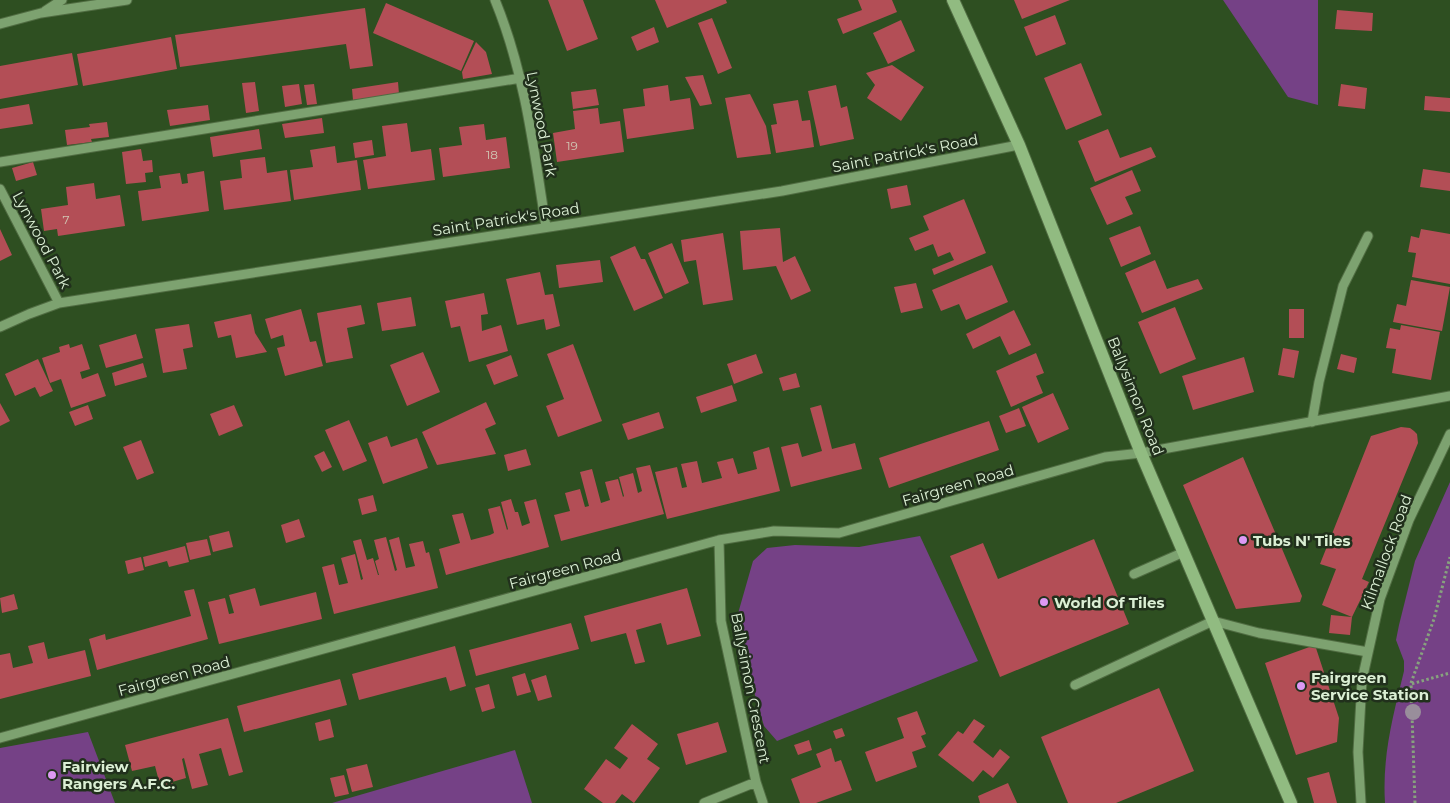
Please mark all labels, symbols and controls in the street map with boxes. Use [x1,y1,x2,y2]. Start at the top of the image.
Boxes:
street label: Lynwood Park [522,70,562,178]
street label: Saint Patrick's Road [830,130,980,176]
house number: 19 [566,138,578,153]
house number: 18 [486,147,498,162]
street label: Lynwood Park [8,188,76,292]
street label: Saint Patrick's Road [431,198,581,240]
house number: 7 [62,212,70,227]
street label: Ballysimon Road [1104,334,1168,458]
street label: Fairgreen Road [900,460,1016,510]
street label: Kilmallock Road [1356,492,1416,612]
place label: Tubs N' Tiles [1253,531,1351,550]
marker: Tubs N' Tiles [1237,534,1249,546]
street label: Fairgreen Road [507,545,623,593]
place label: World Of Tiles [1054,593,1164,612]
marker: World Of Tiles [1038,596,1050,608]
street label: Ballysimon Crescent [727,611,775,765]
street label: Fairgreen Road [116,652,232,700]
place label: Fairgreen Service Station [1311,668,1429,704]
marker: Fairgreen Service Station [1295,680,1307,692]
place label: Fairview Rangers A.F.C. [62,757,175,793]
marker: Fairview Rangers A.F.C. [46,769,58,781]

